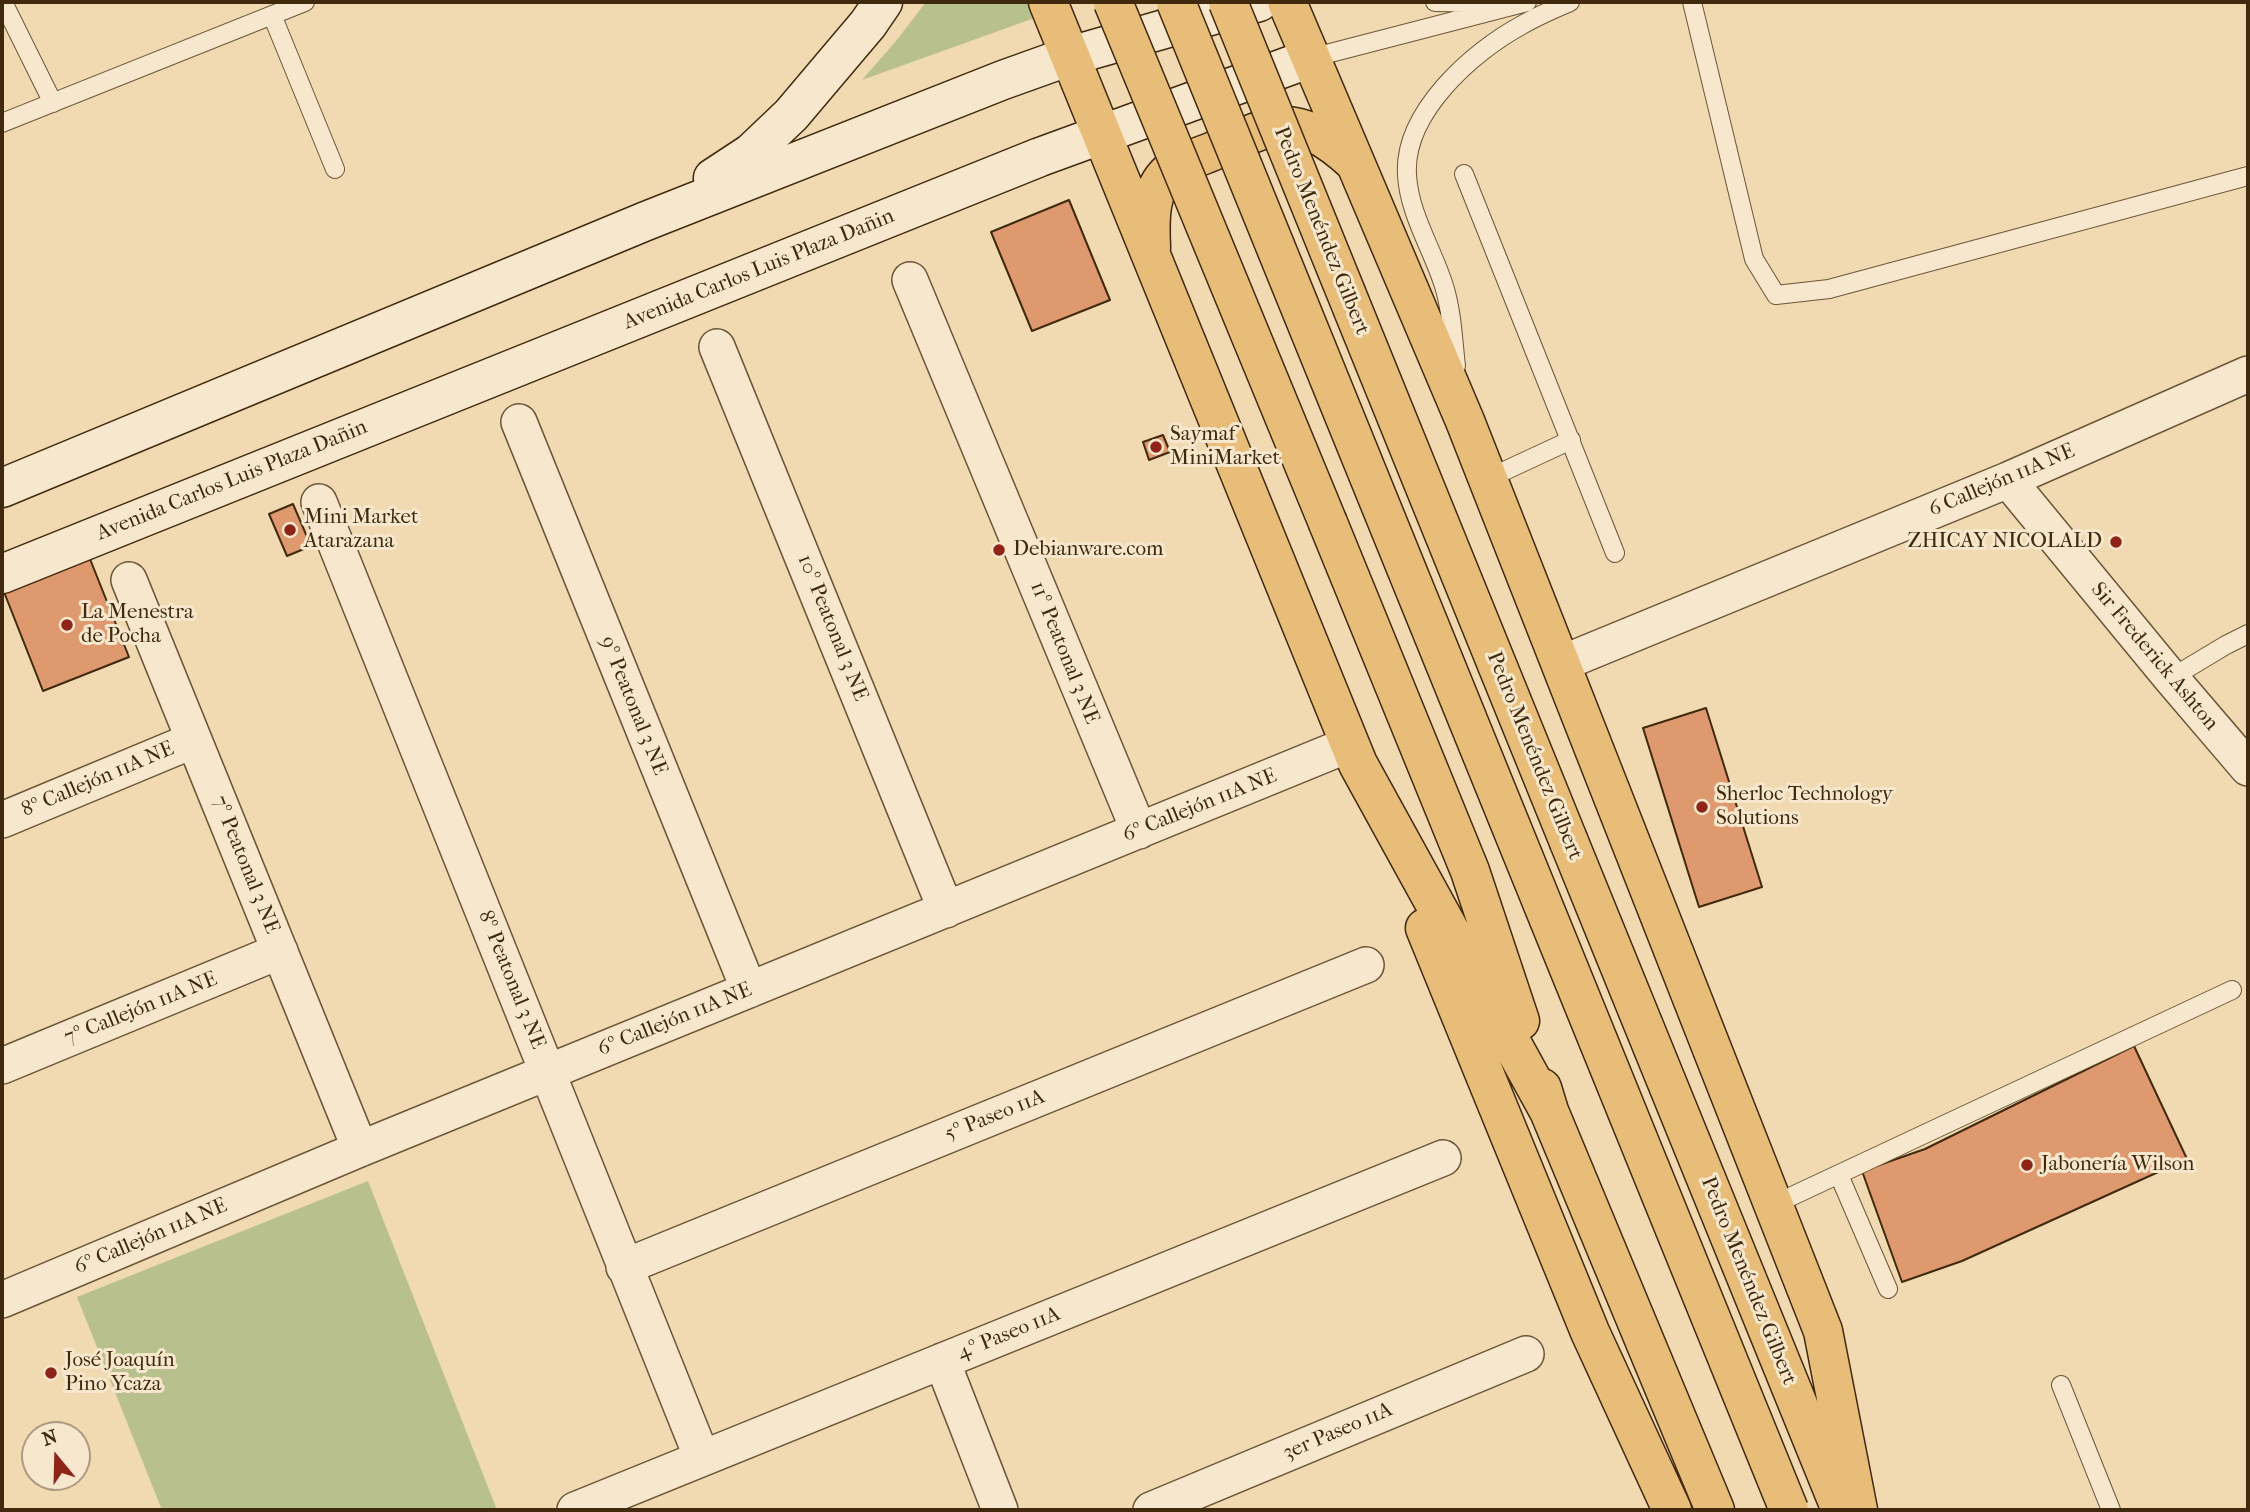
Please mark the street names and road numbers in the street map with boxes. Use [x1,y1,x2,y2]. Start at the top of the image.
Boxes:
street label: Pedro Menéndez Gilbert [1268,123,1374,339]
street label: Avenida Carlos Luis Plaza Dañin [620,204,898,336]
street label: Avenida Carlos Luis Plaza Dañin [93,415,371,547]
street label: 6 Callejón 11A NE [1925,439,2079,523]
street label: 10º Peatonal 3 NE [791,551,873,705]
street label: 11º Peatonal 3 NE [1024,578,1104,728]
street label: Sir Frederick Ashton [2085,578,2223,736]
street label: 9º Peatonal 3 NE [594,633,672,779]
street label: Pedro Menéndez Gilbert [1481,648,1587,864]
street label: 8º Callejón 11A NE [18,737,178,823]
street label: 6º Callejón 11A NE [1119,764,1281,848]
street label: 7º Peatonal 3 NE [206,792,284,938]
street label: 8º Peatonal 3 NE [472,907,550,1053]
street label: 7º Callejón 11A NE [61,967,221,1051]
street label: 6º Callejón 11A NE [594,978,756,1062]
street label: 5º Paseo 11A [941,1085,1049,1147]
street label: Pedro Menéndez Gilbert [1695,1173,1801,1389]
street label: 6º Callejón 11A NE [71,1193,231,1281]
street label: 4º Paseo 11A [954,1302,1064,1366]
street label: 3er Paseo 11A [1279,1398,1397,1466]

